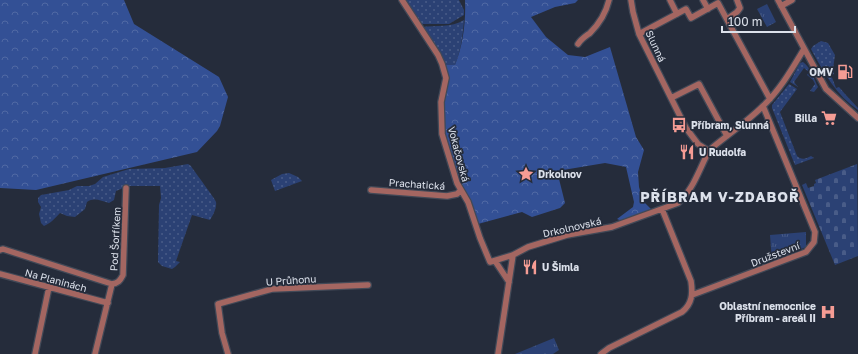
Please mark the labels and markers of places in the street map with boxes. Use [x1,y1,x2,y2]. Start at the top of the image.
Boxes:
fuel station icon: OMV [836,63,854,81]
place label: OMV [809,66,833,78]
supermarket icon: Billa [820,109,838,127]
place label: Billa [795,112,817,124]
bus stop icon: Příbram, Slunná [670,116,688,134]
place label: Příbram, Slunná [691,119,769,131]
restaurant icon: U Rudolfa [678,143,696,161]
place label: U Rudolfa [699,146,746,158]
place icon: Drkolnov [517,165,535,183]
place label: Drkolnov [538,168,582,180]
restaurant icon: U Šimla [521,258,539,276]
place label: U Šimla [542,261,579,273]
place label: Oblastní nemocnice Příbram - areál II [719,300,816,324]
hospital icon: Oblastní nemocnice Příbram - areál II [819,303,837,321]

